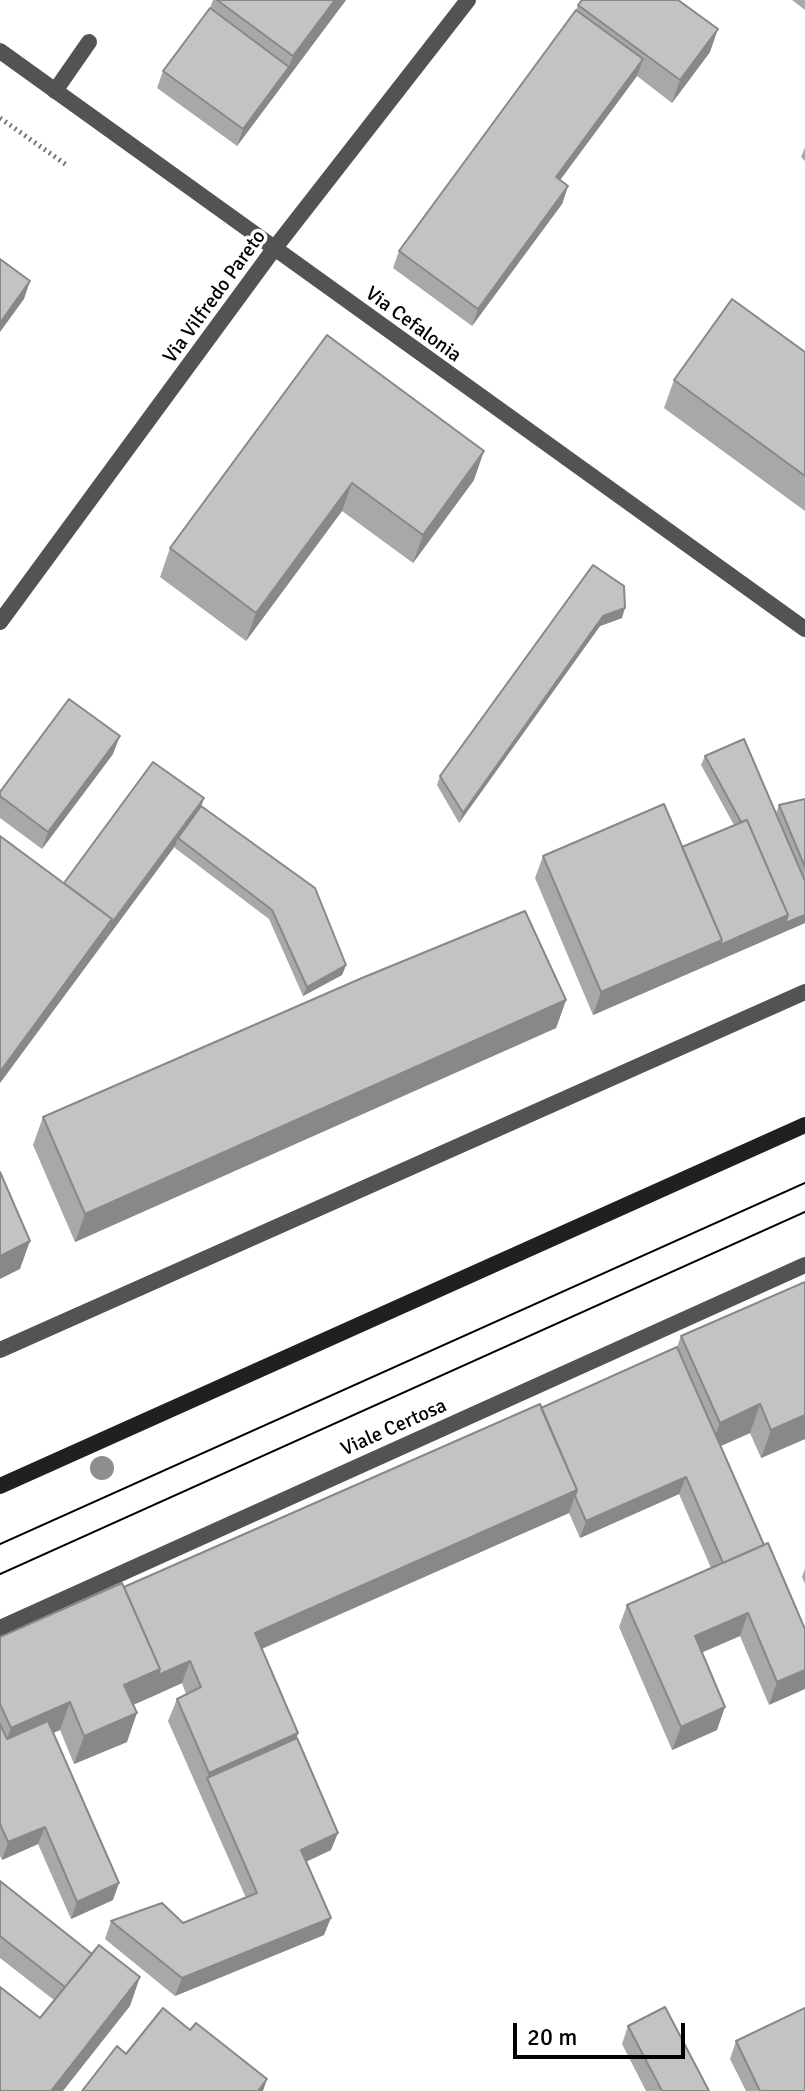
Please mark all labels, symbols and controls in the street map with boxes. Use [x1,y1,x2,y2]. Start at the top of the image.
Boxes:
street label: Via Vilfredo Pareto [159,226,271,368]
street label: Via Cefalonia [360,282,466,368]
street label: Viale Certosa [338,1394,450,1462]
scale bar [517,2007,689,2057]
text: 20 m [527,2022,577,2052]

